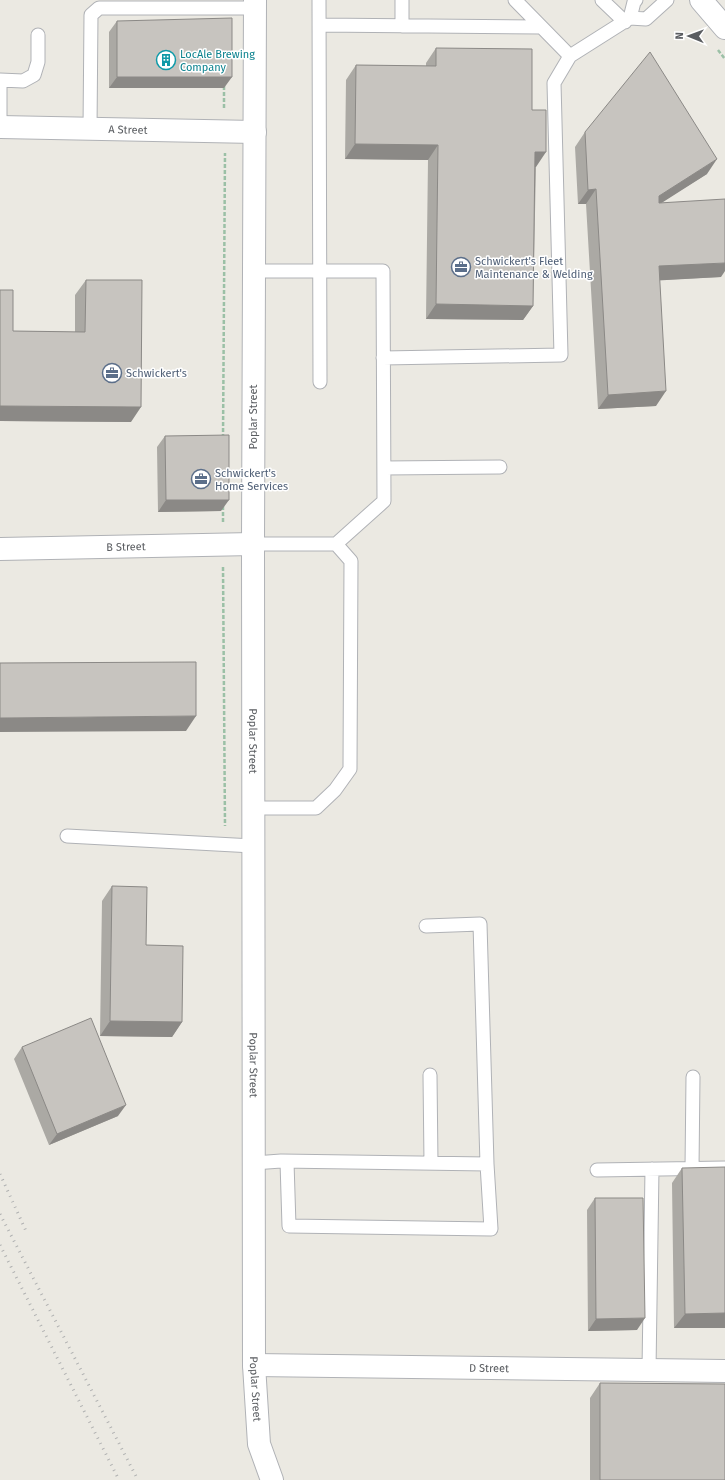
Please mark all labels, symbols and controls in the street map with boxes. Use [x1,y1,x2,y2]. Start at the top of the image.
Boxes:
north arrow [669,16,709,56]
text: N [673,32,686,40]
place label: LocAle Brewing Company [180,48,255,74]
building icon: LocAle Brewing Company [155,49,177,71]
street label: A Street [108,123,148,137]
place label: Schwickert's Fleet Maintenance & Welding [475,255,593,281]
office icon: Schwickert's Fleet Maintenance & Welding [450,256,472,278]
office icon: Schwickert's [101,362,123,384]
place label: Schwickert's [126,367,187,380]
street label: Poplar Street [247,384,260,450]
place label: Schwickert's Home Services [215,467,288,493]
office icon: Schwickert's Home Services [190,468,212,490]
street label: B Street [106,540,146,554]
street label: Poplar Street [246,708,259,774]
street label: Poplar Street [247,1032,260,1098]
street label: Poplar Street [247,1356,264,1422]
street label: D Street [469,1362,509,1375]

